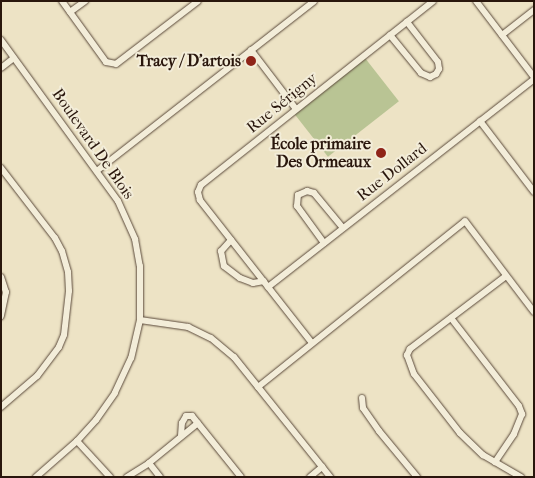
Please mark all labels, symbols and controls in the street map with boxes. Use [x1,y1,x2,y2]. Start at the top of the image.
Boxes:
place label: Tracy / D'artois [137,51,241,71]
marker: Tracy / D'artois [245,55,257,67]
street label: Rue Sérigny [243,69,321,137]
street label: Boulevard De Blois [48,85,138,203]
place label: École primaire Des Ormeaux [270,134,371,172]
street label: Rue Dollard [353,139,431,205]
marker: École primaire Des Ormeaux [375,147,387,159]

